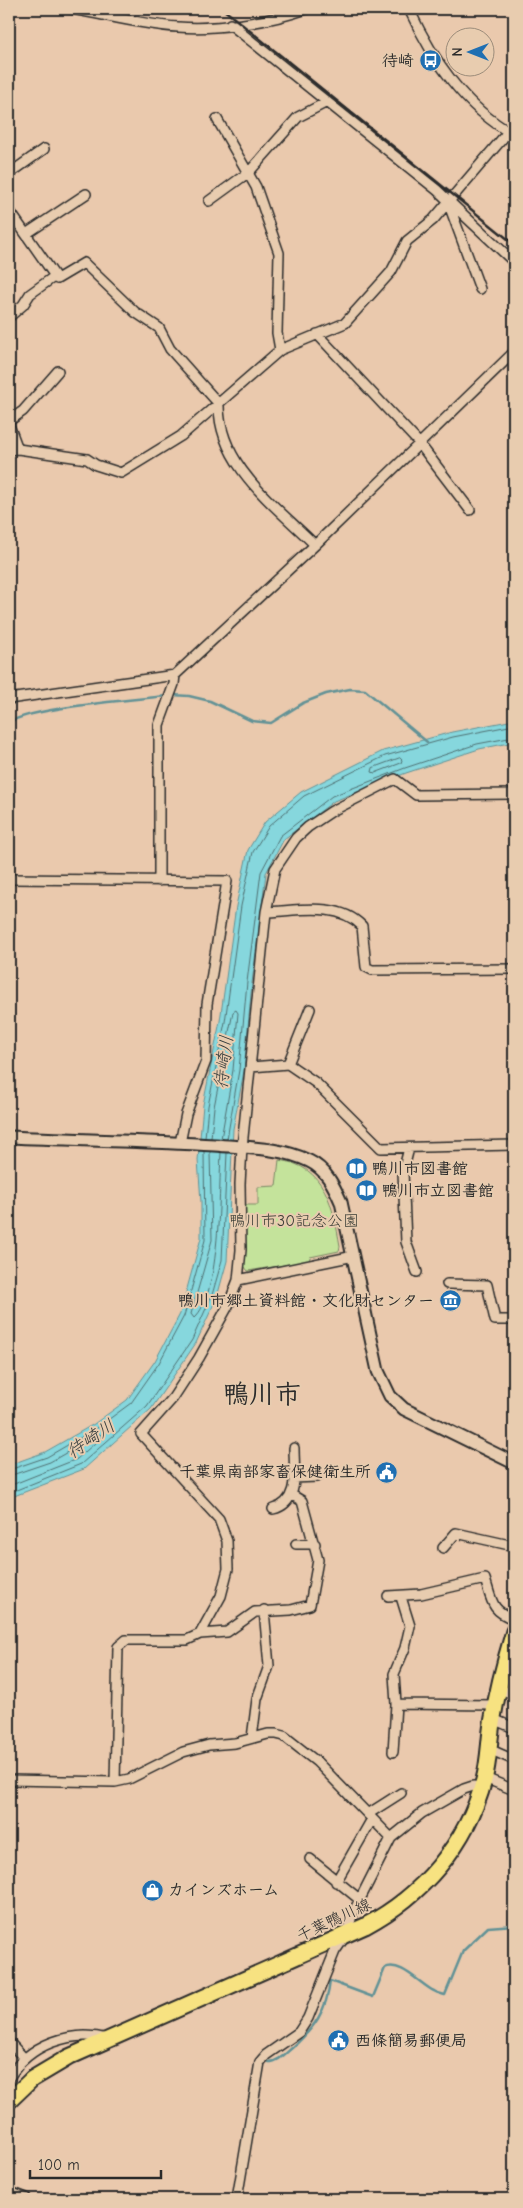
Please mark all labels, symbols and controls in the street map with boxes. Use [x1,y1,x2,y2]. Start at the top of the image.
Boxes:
north arrow [446,28,496,78]
text: N [449,47,466,57]
bus stop icon: 待崎 [418,49,442,73]
place label: 待崎 [382,52,414,70]
water label: 待崎川 [210,1034,238,1090]
library icon: 鴨川市図書館 [344,1157,368,1181]
place label: 鴨川市図書館 [372,1160,468,1178]
library icon: 鴨川市立図書館 [354,1179,378,1203]
place label: 鴨川市立図書館 [382,1182,494,1200]
park label: 鴨川市30記念公園 [229,1212,359,1230]
museum icon: 鴨川市郷土資料館・文化財センター [438,1289,462,1313]
place label: 鴨川市郷土資料館・文化財センター [178,1292,434,1310]
district label: 鴨川市 [223,1380,301,1410]
water label: 待崎川 [63,1415,119,1463]
public building icon: 千葉県南部家畜保健衛生所 [375,1460,399,1484]
place label: 千葉県南部家畜保健衛生所 [179,1463,371,1481]
shop icon: カインズホーム [140,1878,164,1902]
place label: カインズホーム [168,1881,279,1899]
street label: 千葉鴨川線 [294,1895,374,1945]
public building icon: 西條簡易郵便局 [327,2029,351,2053]
place label: 西條簡易郵便局 [355,2032,467,2050]
scale bar [30,2148,161,2180]
text: 100 m [38,2156,80,2174]

